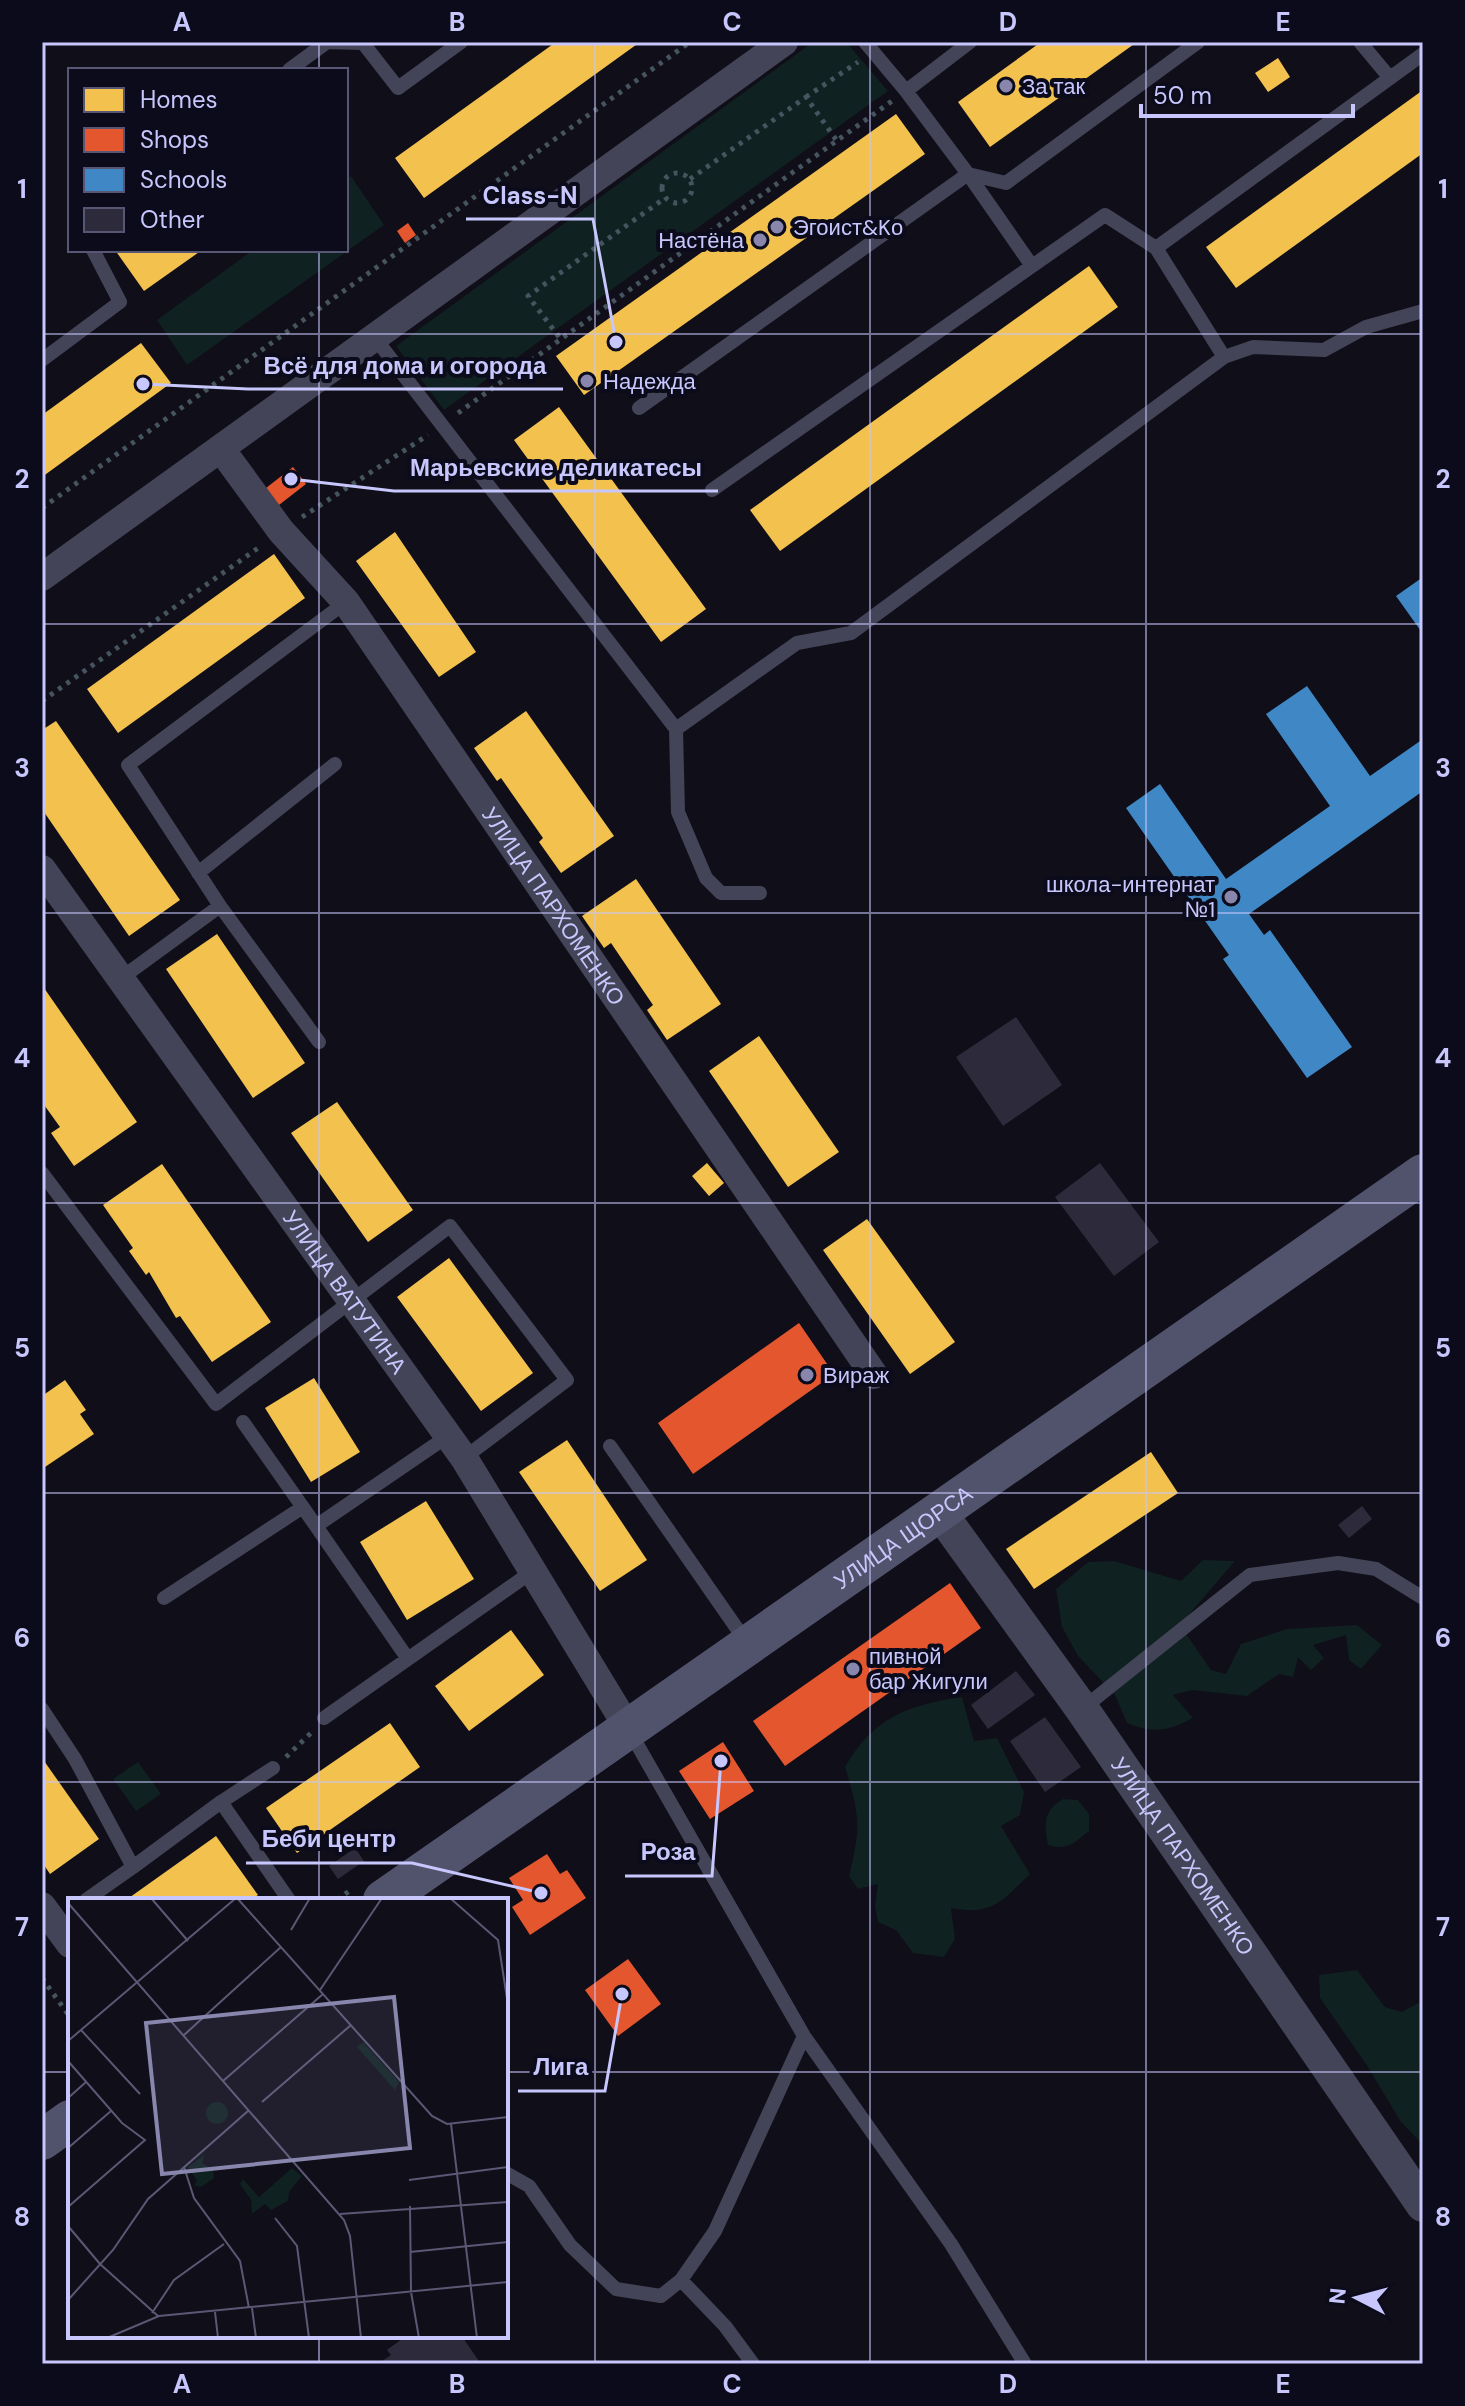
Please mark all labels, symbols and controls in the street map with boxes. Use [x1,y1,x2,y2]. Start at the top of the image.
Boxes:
text: A [173,5,191,39]
text: B [449,5,465,39]
text: C [722,5,742,39]
text: D [999,5,1017,39]
text: E [1275,5,1291,39]
legend [68,68,348,252]
scale bar [1141,68,1353,118]
place label: За так [1022,72,1085,101]
marker: За так [997,77,1015,95]
text: 50 m [1153,80,1212,111]
text: Homes [140,84,218,115]
text: Shops [140,124,209,155]
text: Schools [140,164,227,195]
callout: Class-N [466,171,593,219]
text: 1 [17,172,27,206]
text: 1 [1438,172,1448,206]
text: Class-N [482,180,578,211]
text: Other [140,204,204,235]
place label: Эгоист&Kо [793,213,903,242]
marker: Эгоист&Kо [768,218,786,236]
place label: Настёна [658,226,745,255]
marker: Настёна [751,231,769,249]
callout: Всё для дома и огорода [248,341,563,389]
text: Всё для дома и огорода [264,350,547,381]
place label: Надежда [603,367,697,396]
marker: Надежда [578,372,596,390]
callout: Марьевские деликатесы [394,443,718,491]
text: Марьевские деликатесы [410,452,702,483]
text: 2 [14,462,30,496]
text: 2 [1435,462,1451,496]
text: 3 [14,751,30,785]
text: 3 [1435,751,1451,785]
street label: УЛИЦА ПАРХОМЕНКО [476,801,632,1011]
place label: школа-интернат №1 [1046,870,1215,924]
marker: школа-интернат №1 [1222,888,1240,906]
text: 4 [14,1041,30,1075]
text: 4 [1435,1041,1451,1075]
street label: УЛИЦА ВАТУТИНА [276,1204,413,1379]
text: 5 [14,1331,30,1365]
text: 5 [1435,1331,1451,1365]
place label: Вираж [823,1361,889,1390]
marker: Вираж [798,1366,816,1384]
street label: УЛИЦА ЩОРСА [828,1478,978,1596]
text: 6 [14,1621,30,1655]
text: 6 [1435,1621,1451,1655]
place label: пивной бар Жигули [869,1642,988,1696]
marker: пивной бар Жигули [844,1660,862,1678]
street label: УЛИЦА ПАРХОМЕНКО [1105,1751,1261,1961]
callout: Беби центр [246,1815,412,1863]
text: Беби центр [262,1823,396,1854]
callout: Роза [625,1828,712,1876]
text: Роза [641,1836,696,1867]
inset map [68,1898,508,2338]
text: 7 [15,1910,29,1944]
text: 7 [1436,1910,1450,1944]
callout: Лига [518,2043,605,2091]
text: Лига [534,2051,589,2082]
text: 8 [14,2200,30,2234]
text: 8 [1435,2200,1451,2234]
north arrow [1317,2258,1397,2338]
text: N [1322,2286,1353,2305]
text: A [173,2367,191,2401]
text: B [449,2367,465,2401]
text: C [722,2367,742,2401]
text: D [999,2367,1017,2401]
text: E [1275,2367,1291,2401]

